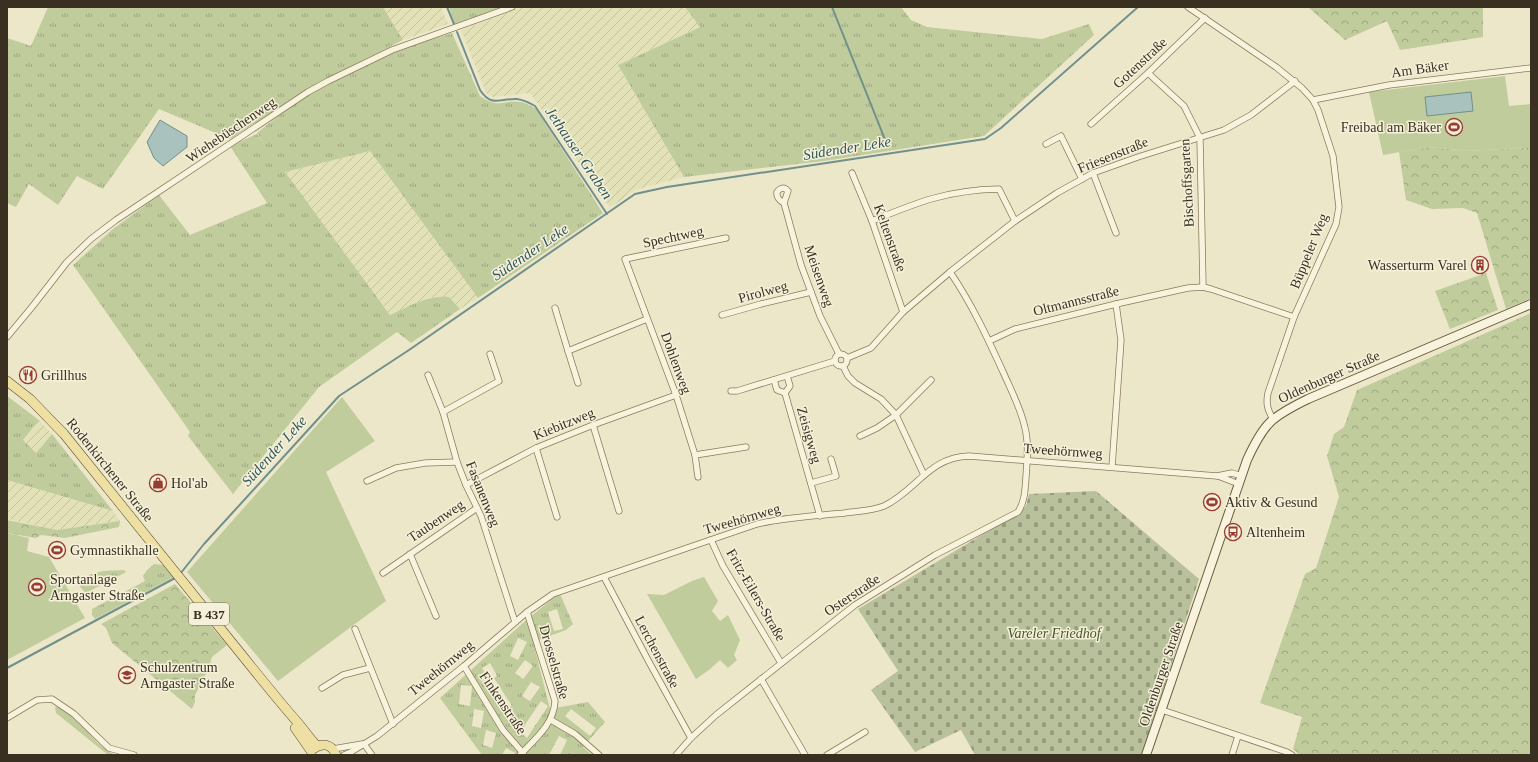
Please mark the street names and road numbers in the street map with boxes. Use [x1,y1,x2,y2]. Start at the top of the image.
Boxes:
street label: Gotenstraße [1110,34,1170,92]
street label: Am Bäker [1390,57,1450,80]
street label: Wiehebüschenweg [183,94,279,166]
street label: Friesenstraße [1076,134,1150,176]
street label: Bischoffsgarten [1177,138,1197,228]
street label: Keltenstraße [871,202,909,274]
street label: Büppeler Weg [1287,211,1331,291]
street label: Spechtweg [641,223,705,251]
street label: Meisenweg [801,243,837,309]
street label: Pirolweg [737,278,789,306]
street label: Oltmannsstraße [1032,283,1120,319]
street label: Dohlenweg [658,330,694,396]
street label: Oldenburger Straße [1276,348,1382,406]
street label: Kiebitzweg [531,405,597,443]
street label: Zeisigweg [794,405,824,465]
street label: Rodenkirchener Straße [64,415,156,525]
street label: Tweehörnweg [1023,441,1103,461]
street label: Fasanenweg [463,459,503,529]
street label: Taubenweg [405,497,467,545]
street label: Tweehörnweg [702,501,782,537]
street label: Fritz-Eilers-Straße [723,546,789,644]
street label: Osterstraße [821,571,883,619]
road number: B 437 [189,603,229,625]
street label: Lerchenstraße [632,613,682,691]
street label: Oldenburger Straße [1136,620,1186,728]
street label: Drosselstraße [536,623,572,701]
street label: Tweehörnweg [406,637,476,699]
street label: Finkenstraße [477,669,529,737]

